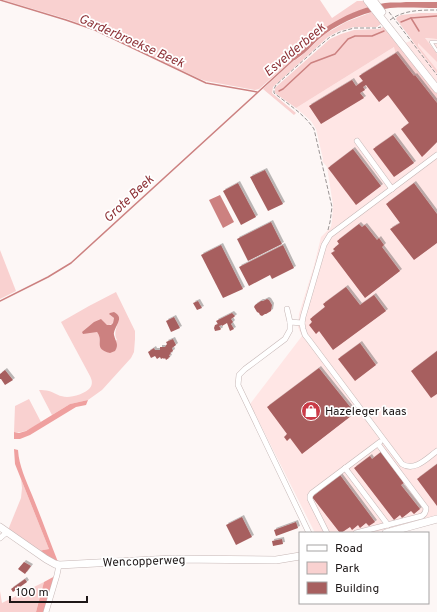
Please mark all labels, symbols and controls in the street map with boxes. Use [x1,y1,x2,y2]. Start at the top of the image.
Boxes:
water label: Garderbroekse Beek [76,11,187,72]
water label: Esvelderbeek [261,20,330,81]
water label: Grote Beek [101,172,158,227]
shop icon: Hazeleger kaas [300,400,322,422]
place label: Hazeleger kaas [325,404,407,420]
legend [299,532,429,604]
text: Road [335,541,363,557]
street label: Wencopperweg [102,553,186,571]
text: Park [335,561,360,577]
scale bar [10,578,87,604]
text: Building [335,581,379,597]
text: 100 m [16,585,49,601]

